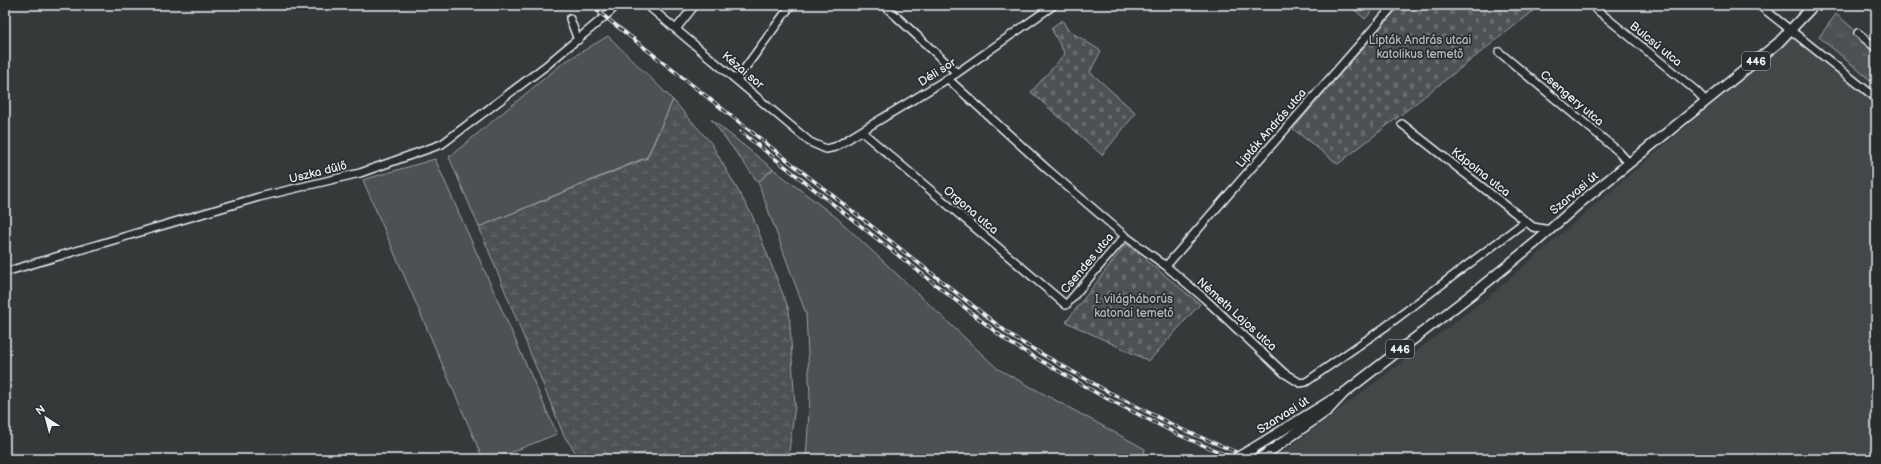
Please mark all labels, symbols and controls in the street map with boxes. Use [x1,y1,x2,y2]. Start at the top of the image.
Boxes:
street label: Bulcsú utca [1627,19,1685,70]
park label: Lipták András utcai katolikus temető [1369,33,1472,62]
street label: Kézai sor [719,48,767,93]
road number: 446 [1742,52,1770,70]
street label: Déli sor [916,55,959,90]
street label: Csengery utca [1537,67,1607,129]
street label: Lipták András utca [1233,86,1310,171]
street label: Kápolna utca [1448,145,1513,200]
street label: Uszka dűlő [288,158,349,187]
street label: Szarvasi út [1547,169,1602,218]
street label: Orgona utca [940,183,1001,238]
street label: Csendes utca [1058,230,1117,297]
street label: Németh Lajos utca [1194,275,1280,354]
park label: I. világháborús katonai temető [1094,292,1174,321]
road number: 446 [1386,340,1414,358]
street label: Szarvasi út [1254,393,1312,437]
north arrow [26,398,66,438]
text: N [33,403,48,418]

